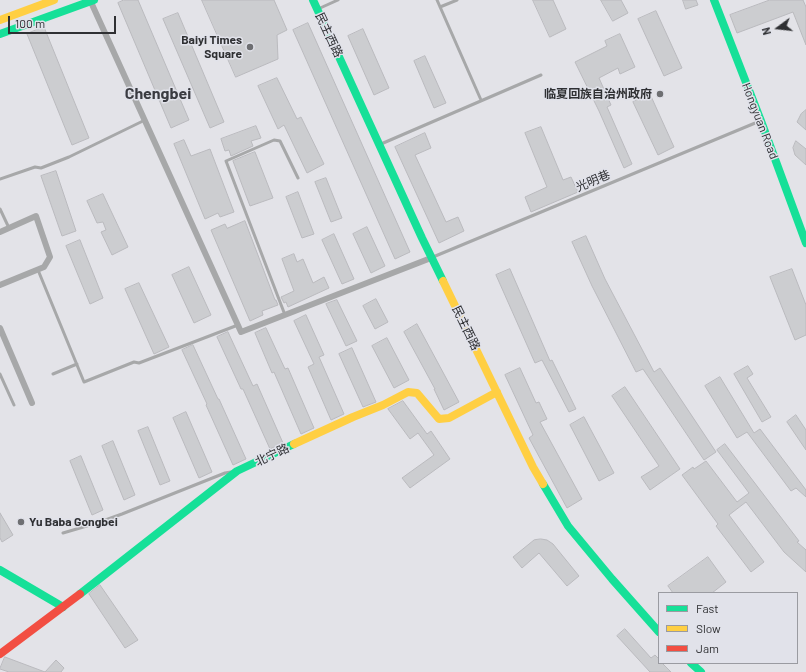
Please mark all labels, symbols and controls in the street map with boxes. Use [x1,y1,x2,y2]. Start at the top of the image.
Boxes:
scale bar [10,8,118,34]
north arrow [758,8,798,48]
street label: 民主西路 [312,10,346,60]
text: 100 m [15,16,45,30]
text: N [759,26,773,36]
place label: Baiyi Times Square [181,33,242,61]
marker: Baiyi Times Square [245,42,255,52]
street label: Hongyuan Road [739,81,781,161]
district label: Chengbei [125,84,191,104]
place label: 临夏回族自治州政府 [544,87,652,101]
marker: 临夏回族自治州政府 [655,89,665,99]
street label: 光明巷 [574,167,612,195]
street label: 民主西路 [449,303,483,353]
street label: 北宁路 [253,441,291,469]
place label: Yu Baba Gongbei [29,515,118,529]
marker: Yu Baba Gongbei [16,517,26,527]
legend [658,592,798,664]
text: Fast [696,601,719,615]
text: Slow [696,621,721,635]
text: Jam [696,641,719,655]

